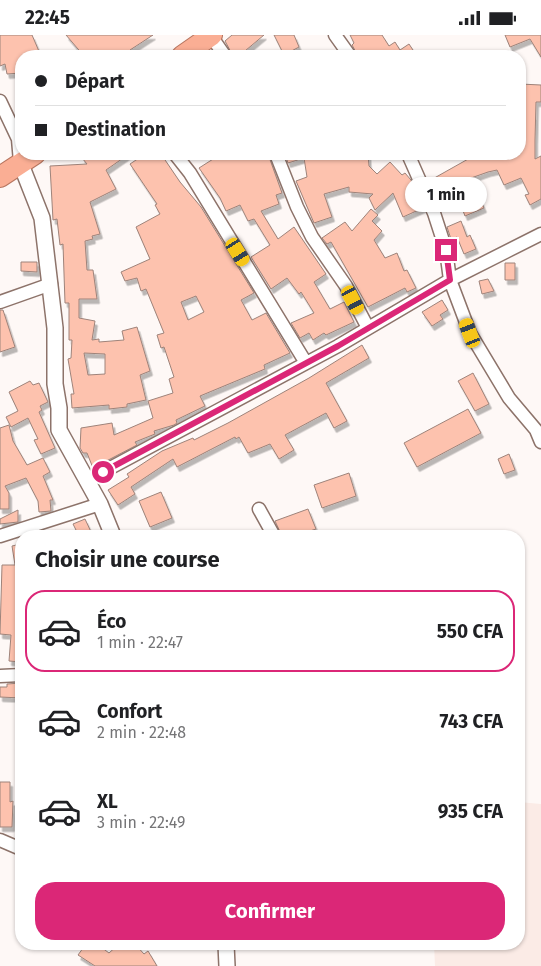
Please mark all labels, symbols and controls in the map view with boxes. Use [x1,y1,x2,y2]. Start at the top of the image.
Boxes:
text: 22:45 [25,6,70,29]
text: Départ [65,70,124,93]
text: Destination [65,118,166,141]
callout: 1 min [405,177,487,213]
text: 1 min [427,185,465,204]
car [223,235,252,269]
route end [435,239,457,261]
car [339,283,366,317]
car [457,316,482,350]
route start [92,461,114,483]
text: Choisir une course [35,546,220,573]
icon: car [37,609,82,654]
text: Éco [97,610,126,633]
text: 550 CFA [437,620,503,643]
text: 1 min · 22:47 [97,633,183,652]
icon: car [37,699,82,744]
text: Confort [97,700,162,723]
text: 743 CFA [440,710,503,733]
text: 2 min · 22:48 [97,723,186,742]
icon: car [37,789,82,834]
text: XL [97,790,118,813]
text: 935 CFA [438,800,503,823]
text: 3 min · 22:49 [97,813,185,832]
button: Confirmer [35,882,505,940]

